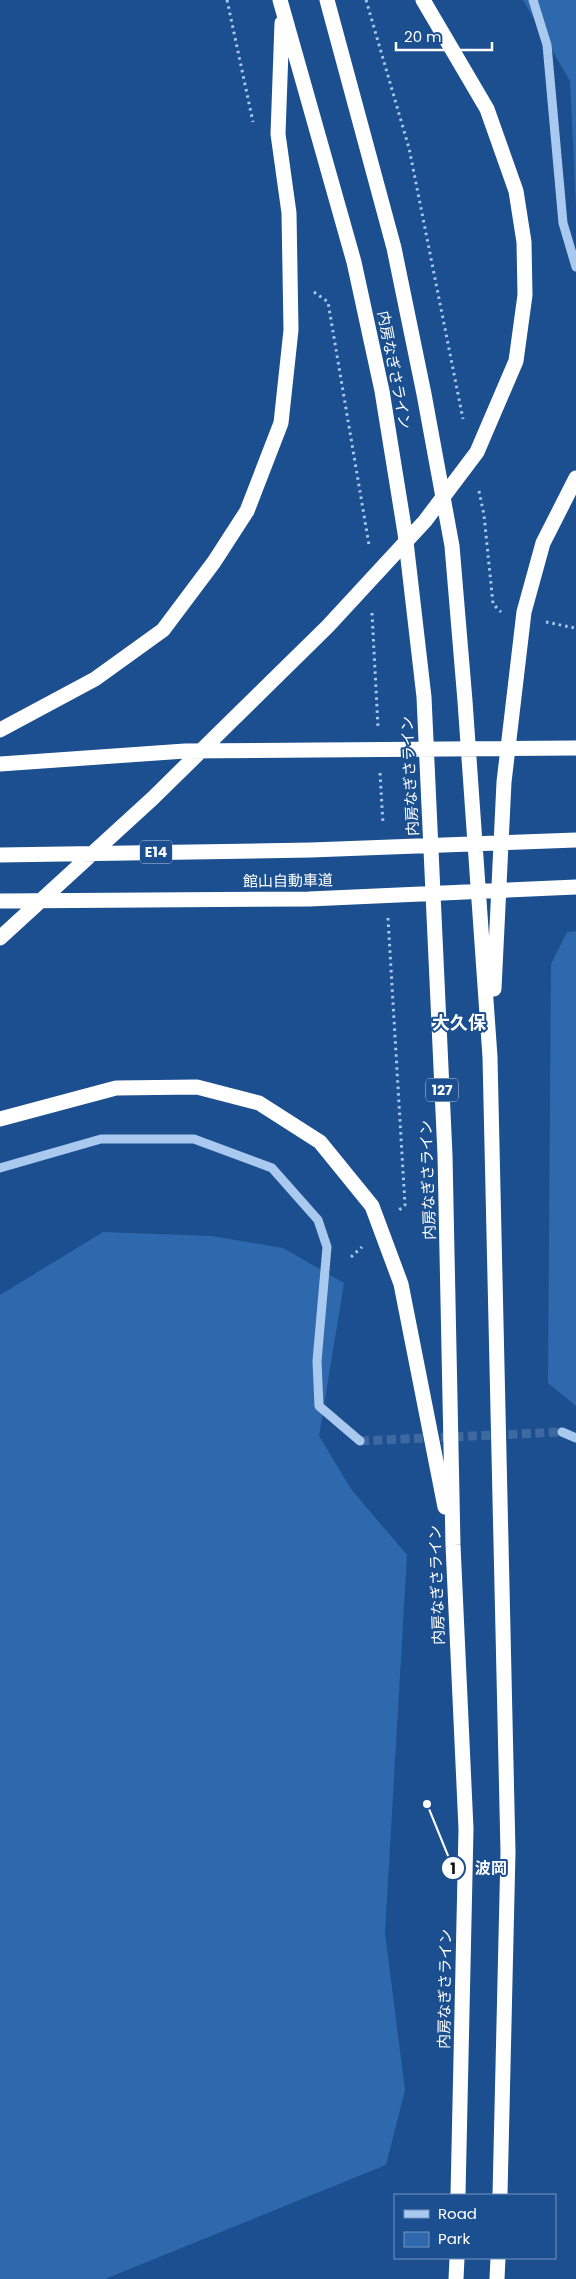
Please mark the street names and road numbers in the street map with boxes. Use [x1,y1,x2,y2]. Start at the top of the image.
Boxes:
street label: 内房なぎさライン [373,309,416,431]
street label: 内房なぎさライン [396,716,423,837]
road number: E14 [140,840,172,864]
street label: 館山自動車道 [243,869,333,892]
road number: 127 [426,1078,458,1102]
street label: 内房なぎさライン [415,1120,440,1240]
street label: 内房なぎさライン [424,1525,449,1645]
street label: 内房なぎさライン [433,1929,456,2049]

